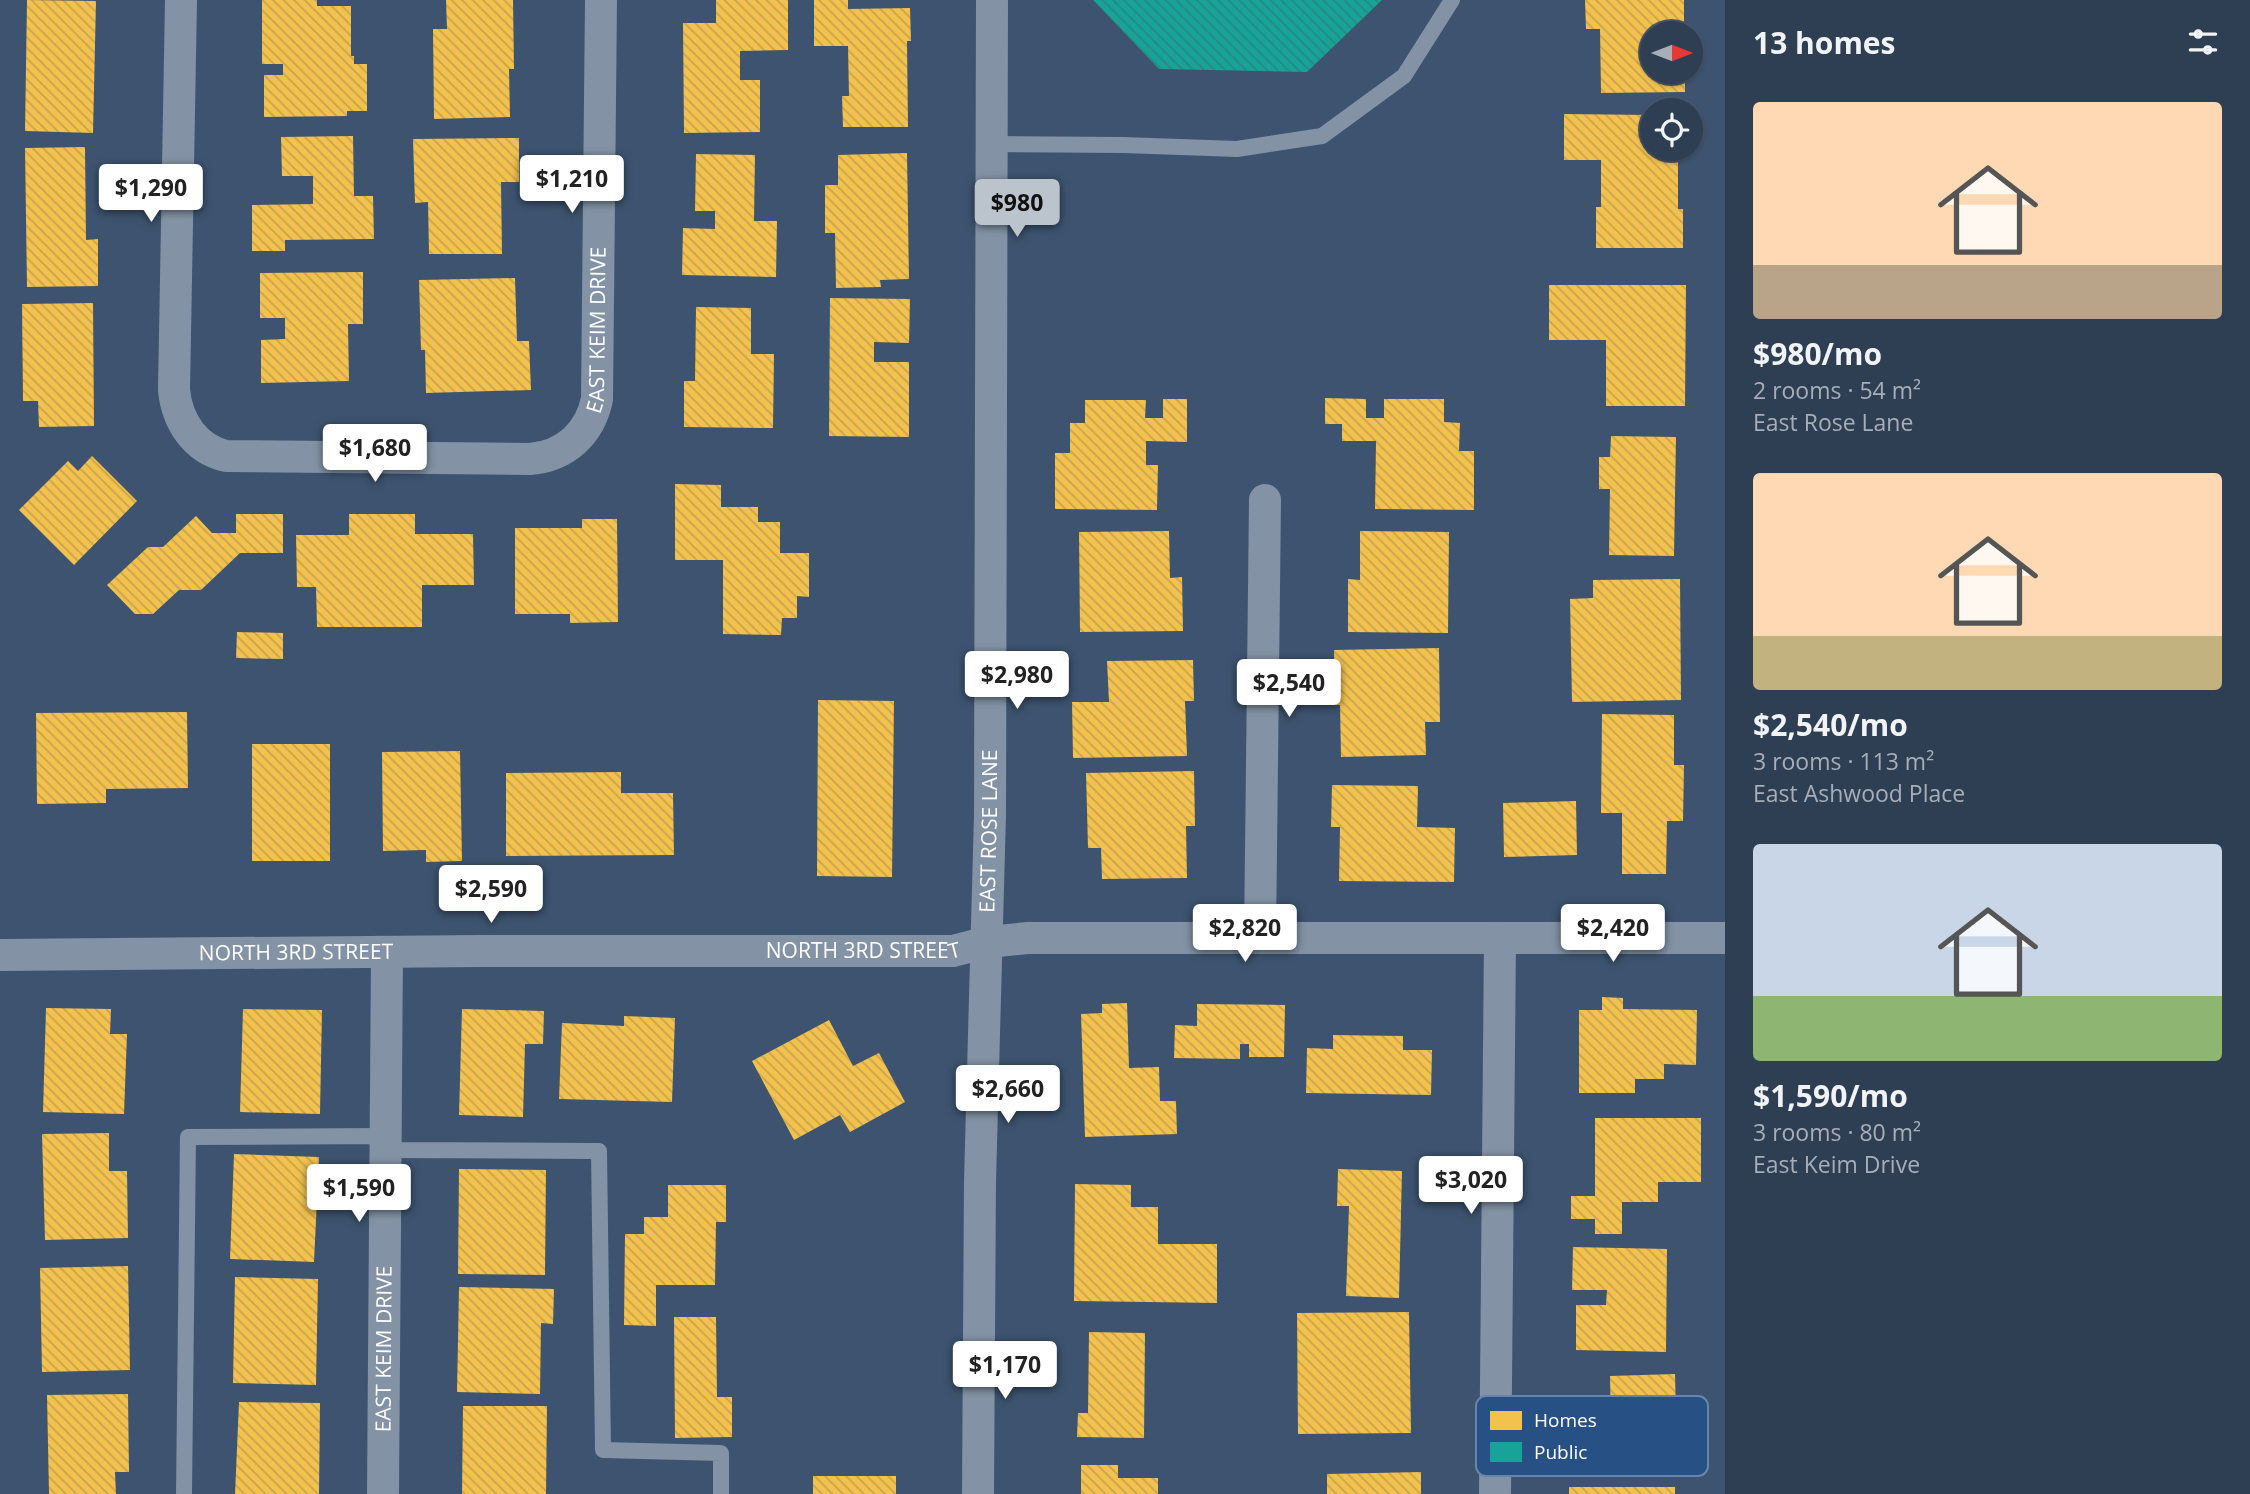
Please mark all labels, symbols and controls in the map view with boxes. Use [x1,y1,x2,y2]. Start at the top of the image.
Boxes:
north arrow [1640,21,1703,84]
map controls [1640,21,1703,161]
text: 13 homes [1753,22,1896,63]
icon: filters [2184,23,2222,61]
button: locate [1640,98,1703,161]
icon: home [1925,147,2051,273]
pin: $1,210 [515,156,629,215]
text: $1,210 [536,162,608,194]
pin: $1,290 [94,164,208,224]
text: $1,290 [115,171,187,203]
pin: $980 [976,180,1058,239]
text: $980 [991,186,1043,218]
street label: EAST KEIM DRIVE [579,246,612,417]
text: $980/mo [1753,333,1882,374]
text: 2 rooms · 54 m² [1753,374,1921,406]
text: East Rose Lane [1753,406,1913,438]
pin: $1,680 [318,424,432,484]
text: $1,680 [339,431,411,463]
icon: home [1925,518,2051,644]
pin: $2,980 [960,652,1074,711]
text: $2,980 [981,658,1053,690]
pin: $2,540 [1232,660,1346,719]
text: $2,540 [1253,666,1325,698]
text: $2,540/mo [1753,704,1908,745]
text: 3 rooms · 113 m² [1753,745,1934,777]
street label: EAST ROSE LANE [972,749,1003,913]
text: East Ashwood Place [1753,777,1965,809]
pin: $2,590 [434,866,548,925]
text: $2,590 [455,872,527,904]
icon: home [1925,889,2051,1015]
pin: $2,820 [1188,904,1302,964]
pin: $2,420 [1556,904,1670,964]
text: $2,820 [1209,911,1281,943]
text: $2,420 [1577,911,1649,943]
street label: NORTH 3RD STREET [766,935,964,965]
street label: NORTH 3RD STREET [199,937,394,966]
pin: $2,660 [951,1066,1065,1125]
text: $2,660 [972,1072,1044,1104]
text: $1,590/mo [1753,1075,1908,1116]
text: 3 rooms · 80 m² [1753,1116,1921,1148]
text: East Keim Drive [1753,1148,1920,1180]
pin: $3,020 [1414,1156,1528,1216]
text: $3,020 [1435,1163,1507,1195]
pin: $1,590 [302,1164,416,1224]
text: $1,590 [323,1171,395,1203]
street label: EAST KEIM DRIVE [368,1266,398,1432]
pin: $1,170 [948,1342,1062,1401]
text: $1,170 [969,1348,1041,1380]
legend [1476,1396,1708,1476]
text: Homes [1534,1407,1597,1433]
text: Public [1534,1439,1587,1465]

